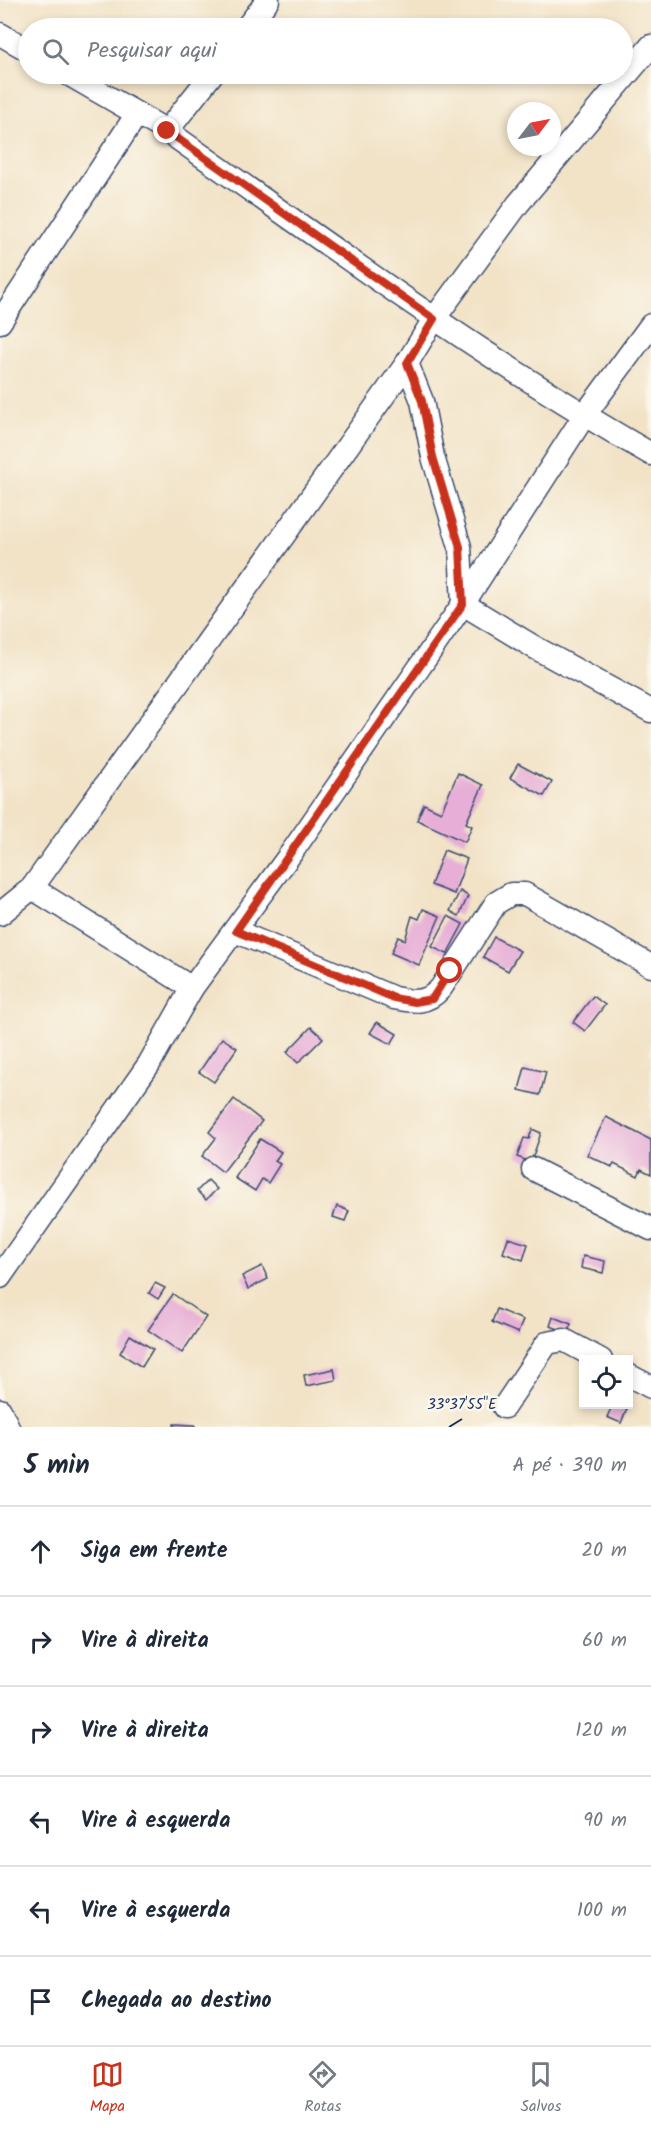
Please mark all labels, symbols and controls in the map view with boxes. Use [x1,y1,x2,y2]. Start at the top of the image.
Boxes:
search box [18,18,633,84]
text: Pesquisar aqui [87,34,217,69]
icon: search [39,35,72,68]
north arrow [507,102,561,156]
route end [153,117,179,143]
route start [436,957,462,983]
map controls [579,1355,633,1409]
button: locate [579,1355,633,1409]
text: 33°37'55"E [427,1393,498,1417]
text: 5 min [24,1445,90,1487]
text: A pé · 390 m [513,1450,627,1482]
text: Siga em frente [81,1534,227,1569]
icon: ahead [24,1535,57,1568]
text: 20 m [581,1535,627,1567]
text: Vire à direita [81,1624,209,1659]
icon: right [24,1625,57,1658]
text: 60 m [582,1625,627,1657]
text: Vire à direita [81,1714,209,1749]
icon: right [24,1715,57,1748]
text: 120 m [575,1715,627,1747]
text: Vire à esquerda [81,1804,230,1839]
icon: left [24,1805,57,1838]
text: 90 m [583,1805,627,1837]
text: Vire à esquerda [81,1894,230,1929]
icon: left [24,1895,57,1928]
text: 100 m [577,1895,627,1927]
text: Chegada ao destino [81,1984,272,2019]
icon: arrive [24,1985,57,2018]
tab: Mapa [90,2058,125,2119]
tab: Rotas [304,2058,341,2119]
tab: Salvos [521,2058,561,2119]

